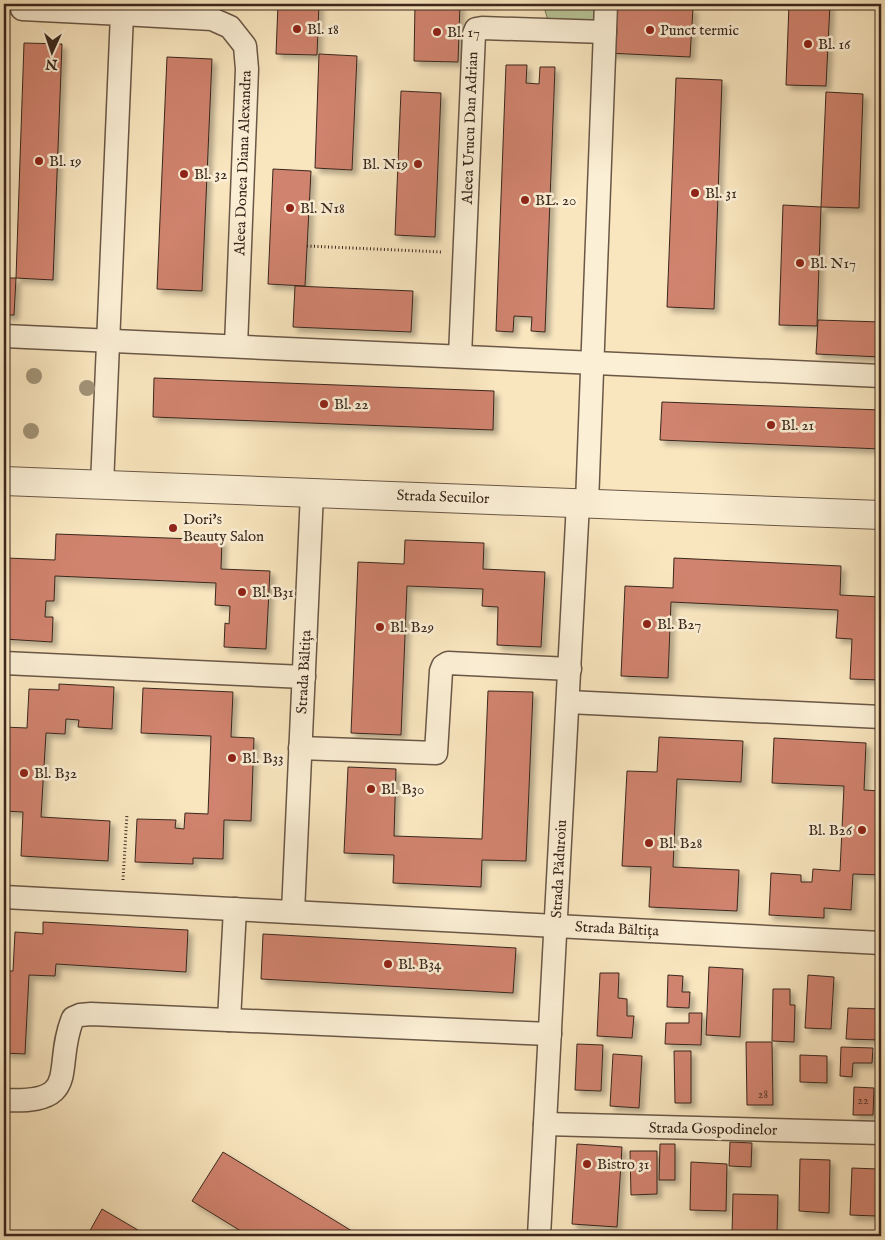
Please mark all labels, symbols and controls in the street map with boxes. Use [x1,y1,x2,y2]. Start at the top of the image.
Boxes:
place label: Bl. 18 [307,20,339,39]
place label: Punct termic [660,21,739,40]
marker: Bl. 18 [291,23,303,35]
place label: Bl. 17 [447,23,480,42]
marker: Punct termic [644,24,656,36]
marker: Bl. 17 [431,26,443,38]
north arrow [28,28,78,78]
place label: Bl. 16 [818,35,851,54]
marker: Bl. 16 [802,38,814,50]
street label: Aleea Urucu Dan Adrian [458,51,482,206]
text: N [45,55,59,73]
street label: Aleea Donea Diana Alexandra [230,69,256,257]
place label: Bl. 19 [49,152,82,171]
marker: Bl. 19 [33,155,45,167]
place label: Bl. N19 [362,155,408,174]
marker: Bl. N19 [412,158,424,170]
place label: Bl. 32 [194,165,227,184]
marker: Bl. 32 [178,168,190,180]
place label: Bl. 31 [705,184,737,203]
marker: Bl. 31 [689,187,701,199]
place label: BL. 20 [535,191,576,210]
marker: BL. 20 [519,194,531,206]
place label: Bl. N18 [300,199,345,218]
marker: Bl. N18 [284,202,296,214]
place label: Bl. N17 [810,254,856,273]
marker: Bl. N17 [794,257,806,269]
place label: Bl. 22 [334,395,369,414]
marker: Bl. 22 [318,398,330,410]
place label: Bl. 21 [781,416,814,435]
marker: Bl. 21 [765,419,777,431]
street label: Strada Secuilor [396,486,490,508]
place label: Dori's Beauty Salon [183,510,264,546]
marker: Dori's Beauty Salon [167,522,179,534]
place label: Bl. B31 [252,583,294,602]
marker: Bl. B31 [236,586,248,598]
place label: Bl. B27 [657,615,701,634]
place label: Bl. B29 [390,618,434,637]
marker: Bl. B27 [641,618,653,630]
marker: Bl. B29 [374,621,386,633]
street label: Strada Băltița [292,629,316,714]
place label: Bl. B33 [242,749,284,768]
marker: Bl. B33 [226,752,238,764]
place label: Bl. B32 [34,764,77,783]
marker: Bl. B32 [18,767,30,779]
place label: Bl. B30 [381,780,424,799]
marker: Bl. B30 [365,783,377,795]
street label: Strada Păduroiu [547,819,571,919]
place label: Bl. B26 [808,821,853,840]
marker: Bl. B26 [856,824,868,836]
place label: Bl. B28 [659,834,702,853]
marker: Bl. B28 [643,837,655,849]
street label: Strada Băltița [575,917,660,941]
place label: Bl. B34 [398,955,442,974]
marker: Bl. B34 [382,958,394,970]
house number: 28 [758,1087,768,1102]
house number: 22 [857,1093,869,1108]
street label: Strada Gospodinelor [649,1118,778,1140]
place label: Bistro 31 [597,1155,649,1174]
marker: Bistro 31 [581,1158,593,1170]

